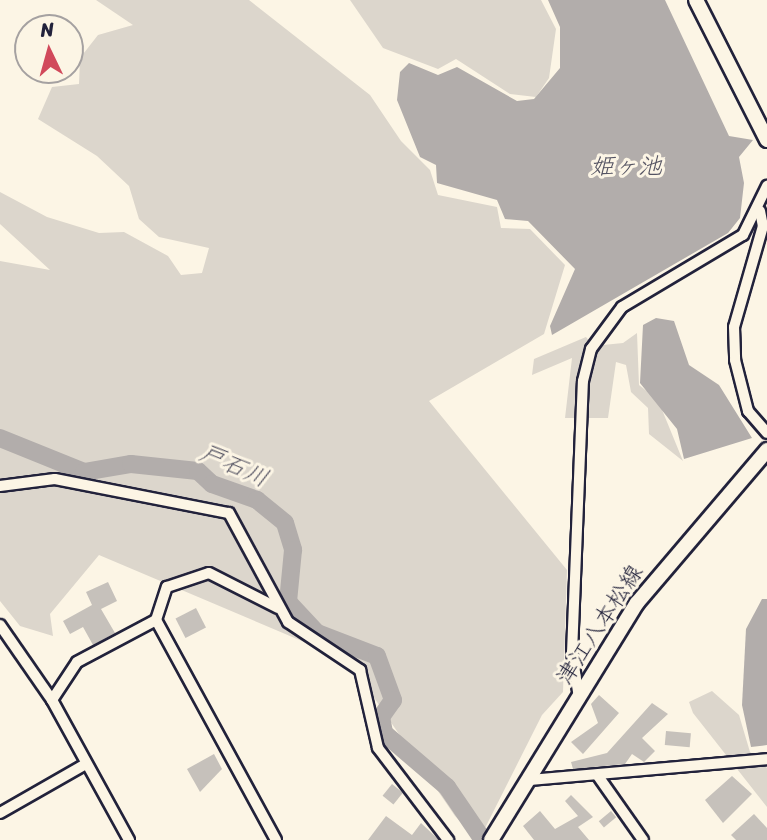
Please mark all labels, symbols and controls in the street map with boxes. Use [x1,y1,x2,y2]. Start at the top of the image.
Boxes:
text: N [39,13,55,47]
north arrow [14,14,84,84]
water label: 姫ヶ池 [590,153,662,181]
water label: 戸石川 [195,438,273,494]
street label: 津江八本松線 [551,560,649,690]

